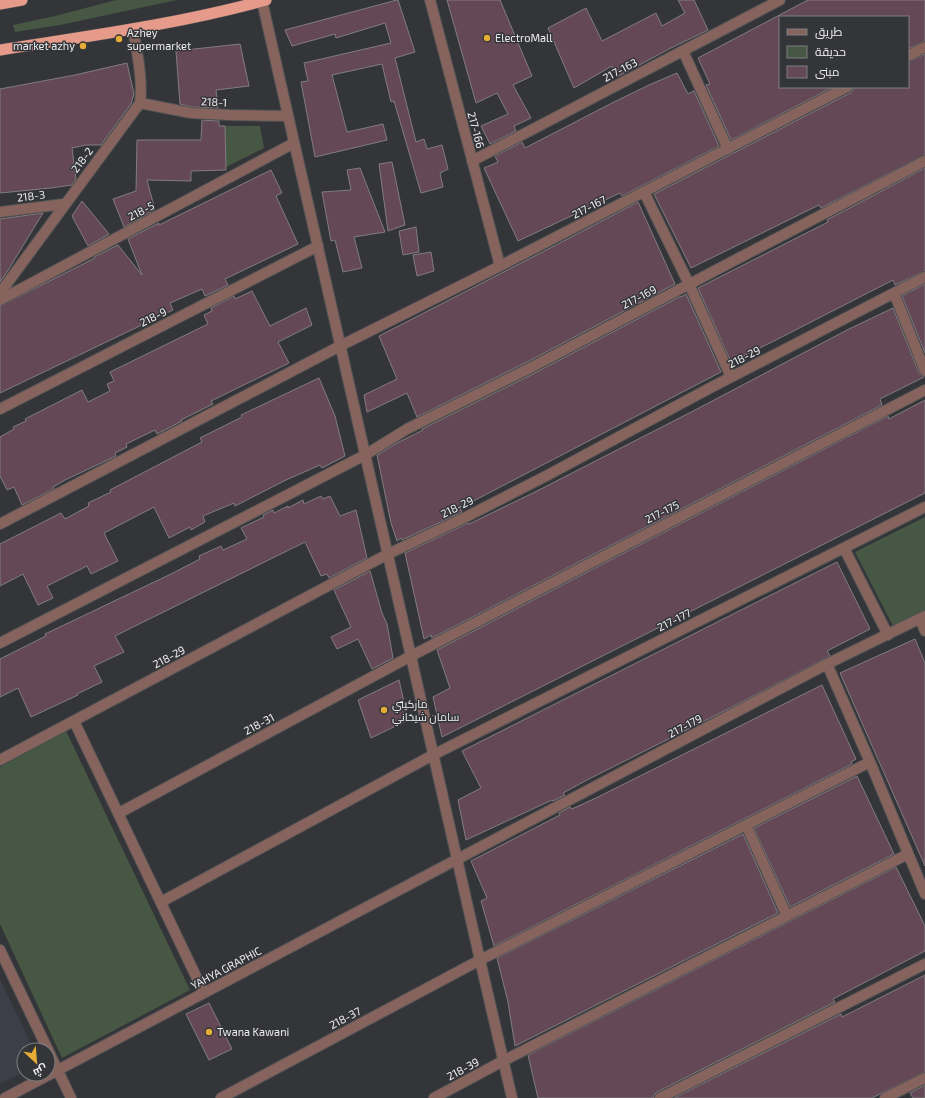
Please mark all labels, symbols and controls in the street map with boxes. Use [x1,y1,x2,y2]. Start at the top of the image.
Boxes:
legend [779,16,909,88]
text: طريق [815,24,843,39]
place label: Azhey supermarket [127,26,191,52]
place label: ElectroMall [495,31,553,44]
marker: ElectroMall [482,33,492,43]
marker: Azhey supermarket [114,34,124,44]
place label: market azhy [13,39,75,52]
marker: market azhy [78,41,88,51]
text: حديقة [815,44,846,59]
street label: 217-163 [600,55,639,84]
text: مبنى [815,64,840,79]
street label: 218-1 [201,94,227,109]
street label: 217-166 [465,110,488,150]
street label: 218-2 [68,144,95,175]
street label: 218-3 [16,187,46,204]
street label: 217-167 [569,192,608,221]
street label: 218-5 [125,198,156,223]
street label: 217-169 [619,282,658,311]
street label: 218-9 [137,304,168,329]
street label: 218-29 [725,343,762,370]
street label: 218-29 [438,493,475,520]
street label: 217-175 [643,497,681,526]
street label: 217-177 [655,605,693,634]
street label: 218-29 [150,643,187,670]
place label: ماركيتي سامان شيخاني [392,697,459,726]
marker: ماركيتي سامان شيخاني [379,705,389,715]
street label: 218-31 [241,710,276,737]
street label: 217-179 [665,711,704,740]
street label: YAHYA GRAPHIC [188,943,263,992]
street label: 218-37 [327,1004,363,1031]
place label: Twana Kawani [217,1025,289,1038]
marker: Twana Kawani [204,1027,214,1037]
north arrow [16,1042,56,1082]
street label: 218-39 [444,1055,481,1082]
text: ش [31,1062,50,1080]

